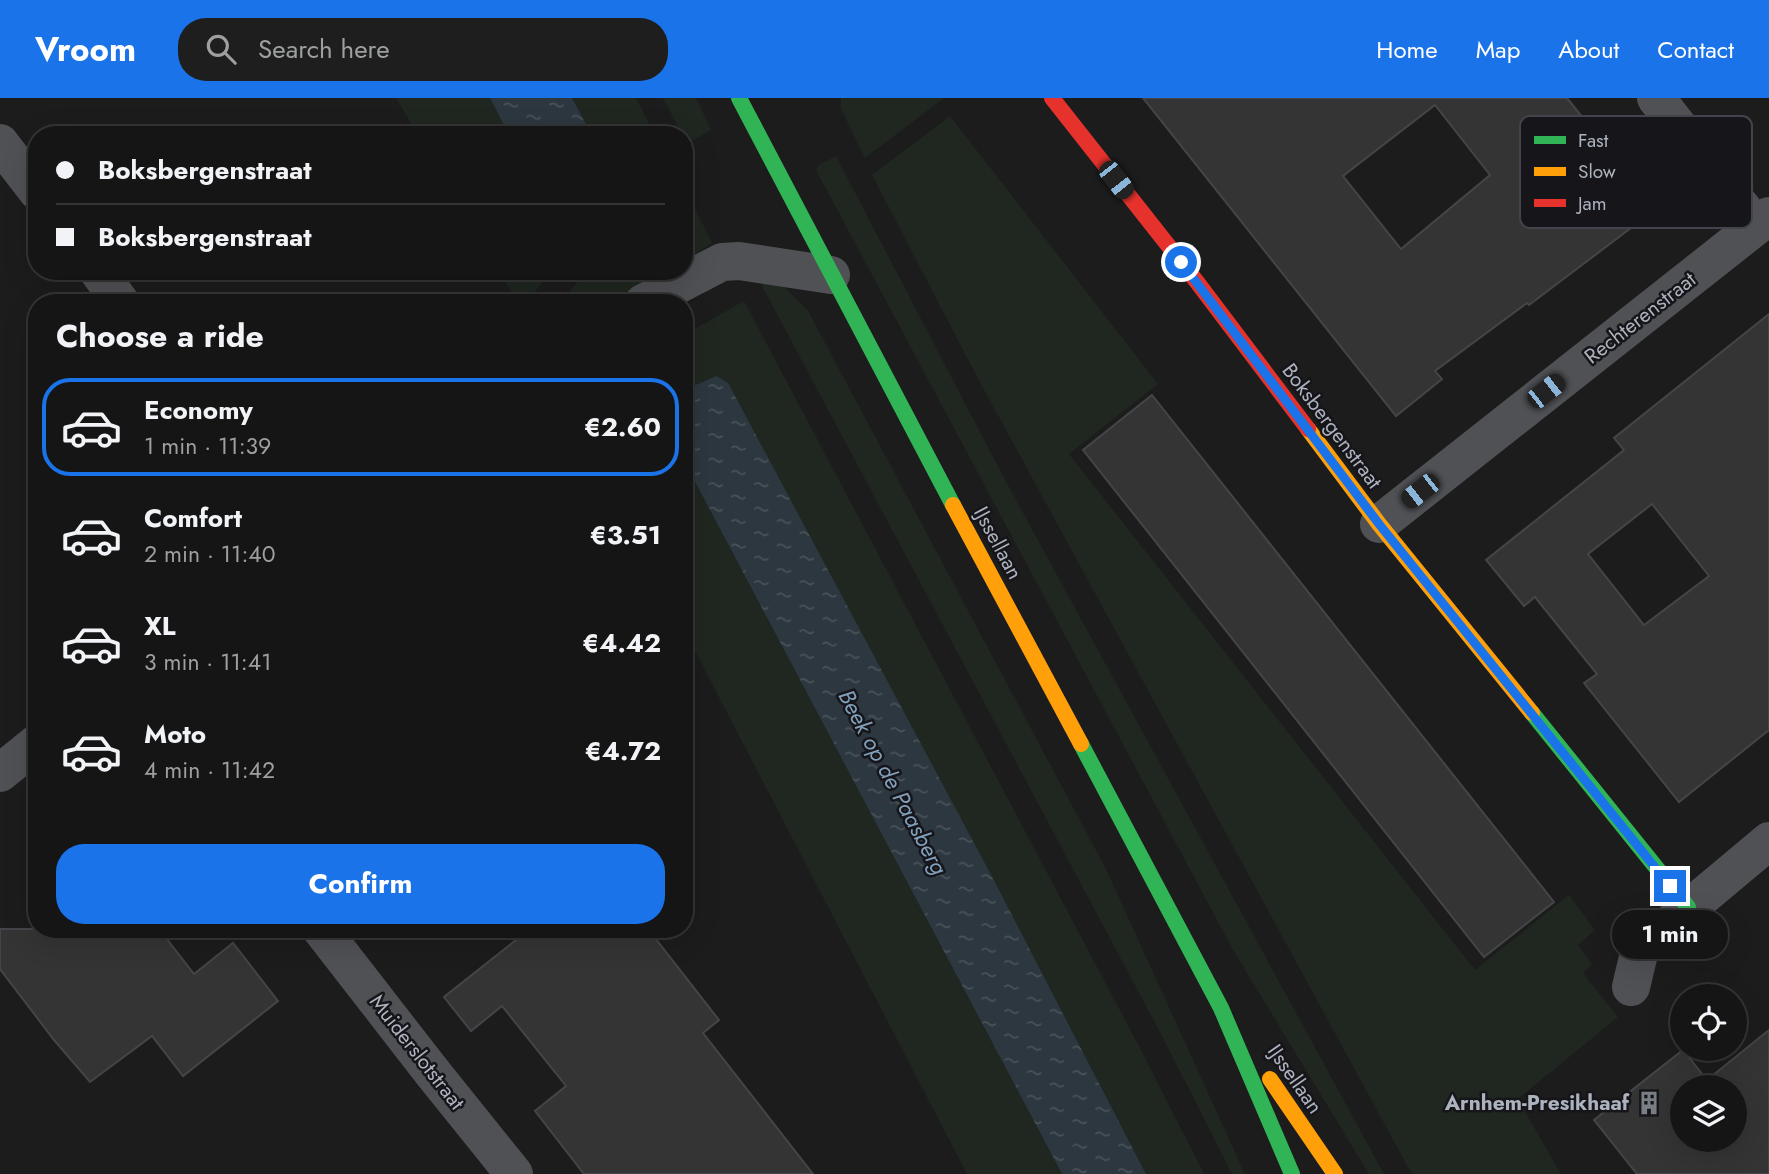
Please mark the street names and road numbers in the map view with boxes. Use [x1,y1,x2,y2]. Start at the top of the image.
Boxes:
street label: Rechterenstraat [1578,265,1702,371]
street label: Boksbergenstraat [1275,357,1389,495]
street label: IJssellaan [966,501,1030,585]
street label: Muiderslotstraat [362,988,472,1116]
street label: IJssellaan [1260,1038,1330,1120]

